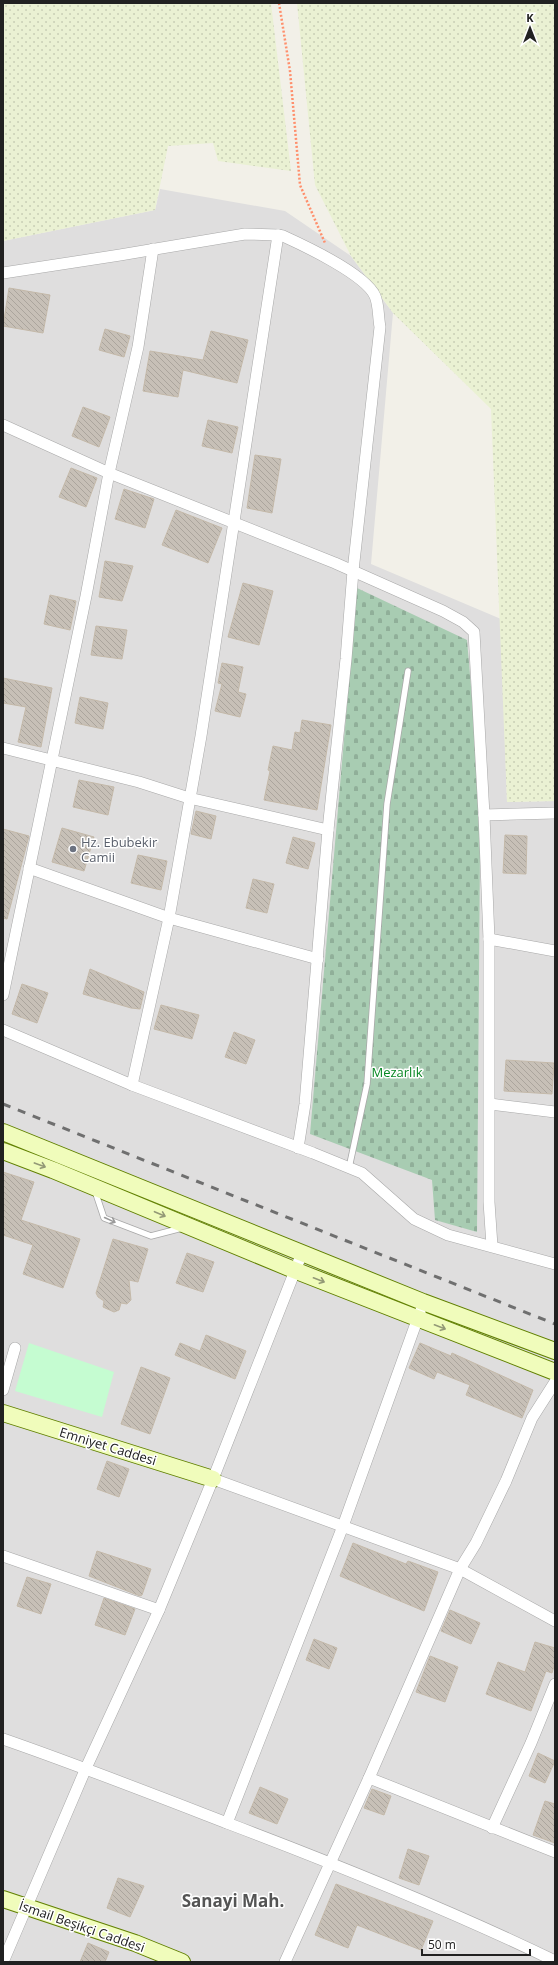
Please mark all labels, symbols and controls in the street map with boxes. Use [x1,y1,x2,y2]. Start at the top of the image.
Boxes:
north arrow [510,8,550,48]
text: K [526,10,534,25]
place label: Hz. Ebubekir Camii [81,833,158,866]
marker: Hz. Ebubekir Camii [68,844,78,854]
park label: Mezarlık [371,1063,423,1081]
one-way arrow [33,1161,45,1169]
one-way arrow [153,1211,165,1219]
one-way arrow [104,1217,116,1224]
one-way arrow [312,1276,324,1284]
one-way arrow [433,1323,445,1331]
street label: Emniyet Caddesi [57,1423,159,1469]
district label: Sanayi Mah. [182,1889,284,1912]
street label: İsmail Beşikçi Caddesi [17,1896,147,1956]
scale bar [422,1931,530,1957]
text: 50 m [428,1936,456,1953]

